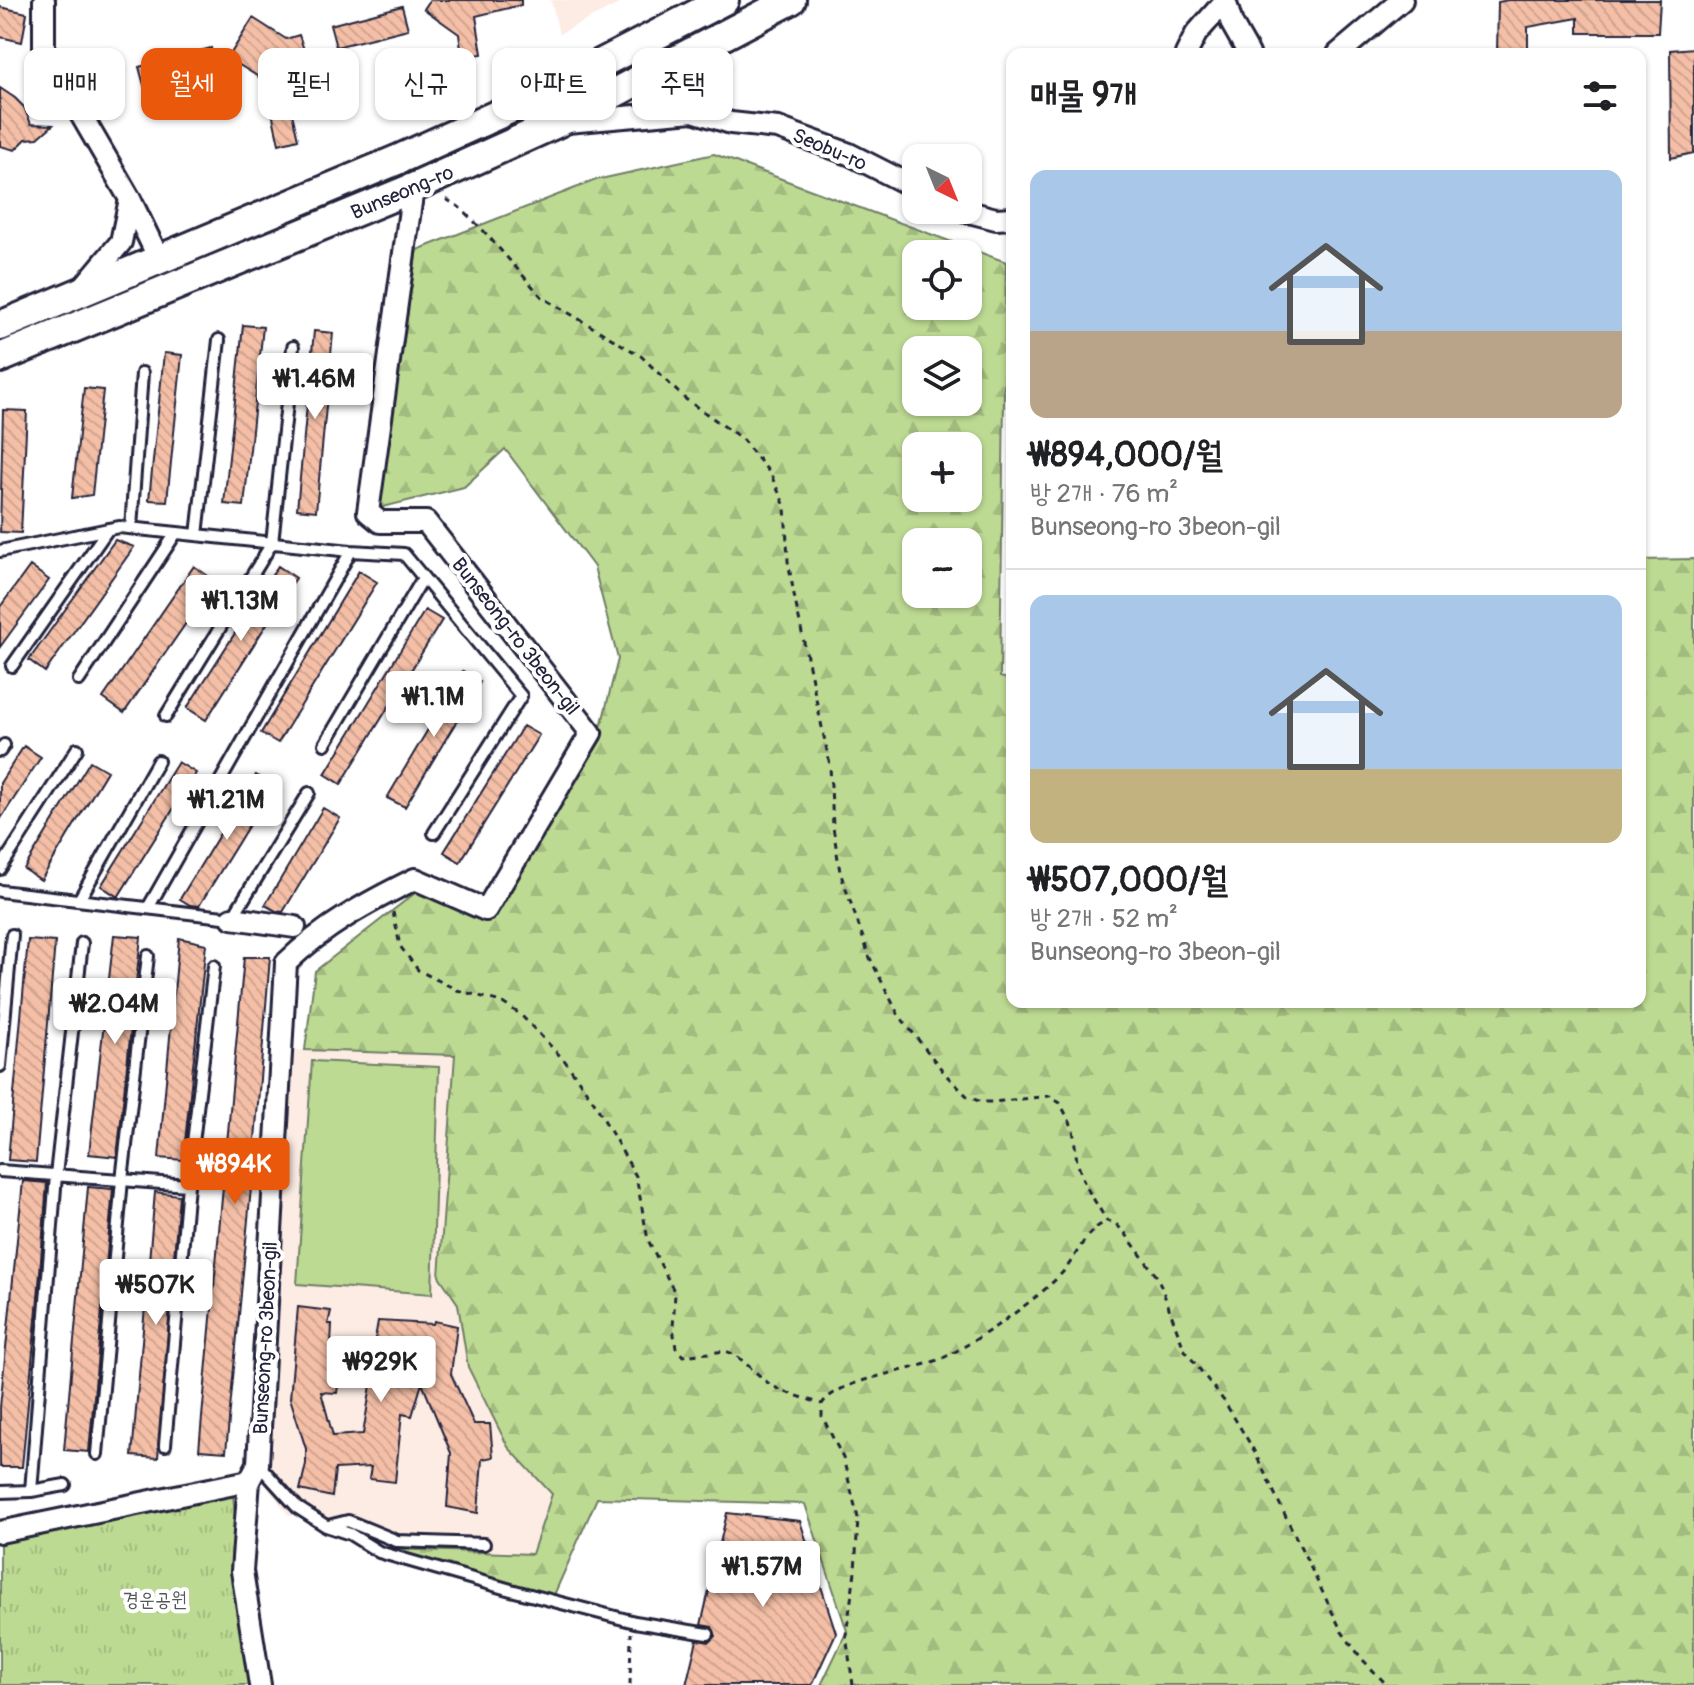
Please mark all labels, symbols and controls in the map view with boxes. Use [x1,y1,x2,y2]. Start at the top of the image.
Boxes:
chip: 매매 [24,48,125,120]
chip: 월세 [141,48,242,120]
chip: 필터 [258,48,359,120]
chip: 신규 [375,48,476,120]
chip: 아파트 [492,48,616,120]
chip: 주택 [632,48,733,120]
text: 매물 9개 [1030,74,1137,117]
icon: filters [1578,74,1622,118]
street label: Seobu-ro [789,123,871,176]
north arrow [902,144,982,224]
map controls [902,144,982,608]
street label: Bunseong-ro [347,160,457,225]
icon: home [1254,222,1398,366]
button: locate [902,240,982,320]
button: layers [902,336,982,416]
pin: ₩1.46M [250,353,380,421]
text: ₩1.46M [275,363,355,395]
button: + [902,432,982,512]
text: ₩894,000/월 [1030,434,1223,477]
text: 방 2개 · 76 m² [1030,478,1178,510]
text: Bunseong-ro 3beon-gil [1030,511,1281,543]
button: − [902,528,982,608]
street label: Bunseong-ro 3beon-gil [446,553,585,720]
pin: ₩1.13M [176,575,306,643]
text: ₩1.13M [204,585,278,617]
icon: home [1254,647,1398,791]
pin: ₩1.1M [378,671,490,739]
text: ₩1.1M [404,681,464,713]
pin: ₩1.21M [162,774,292,842]
text: ₩1.21M [190,784,264,816]
text: ₩507,000/월 [1030,859,1228,902]
text: 방 2개 · 52 m² [1030,903,1178,935]
text: Bunseong-ro 3beon-gil [1030,936,1281,968]
pin: ₩2.04M [50,978,180,1046]
text: ₩2.04M [71,988,159,1020]
pin: ₩894K [179,1138,291,1206]
text: ₩894K [199,1148,271,1180]
street label: Bunseong-ro 3beon-gil [248,1241,283,1435]
pin: ₩507K [100,1259,212,1327]
text: ₩507K [118,1269,194,1301]
pin: ₩929K [325,1336,437,1404]
text: ₩929K [345,1346,417,1378]
pin: ₩1.57M [698,1541,828,1609]
text: ₩1.57M [724,1551,802,1583]
park label: 경운공원 [123,1587,187,1612]

